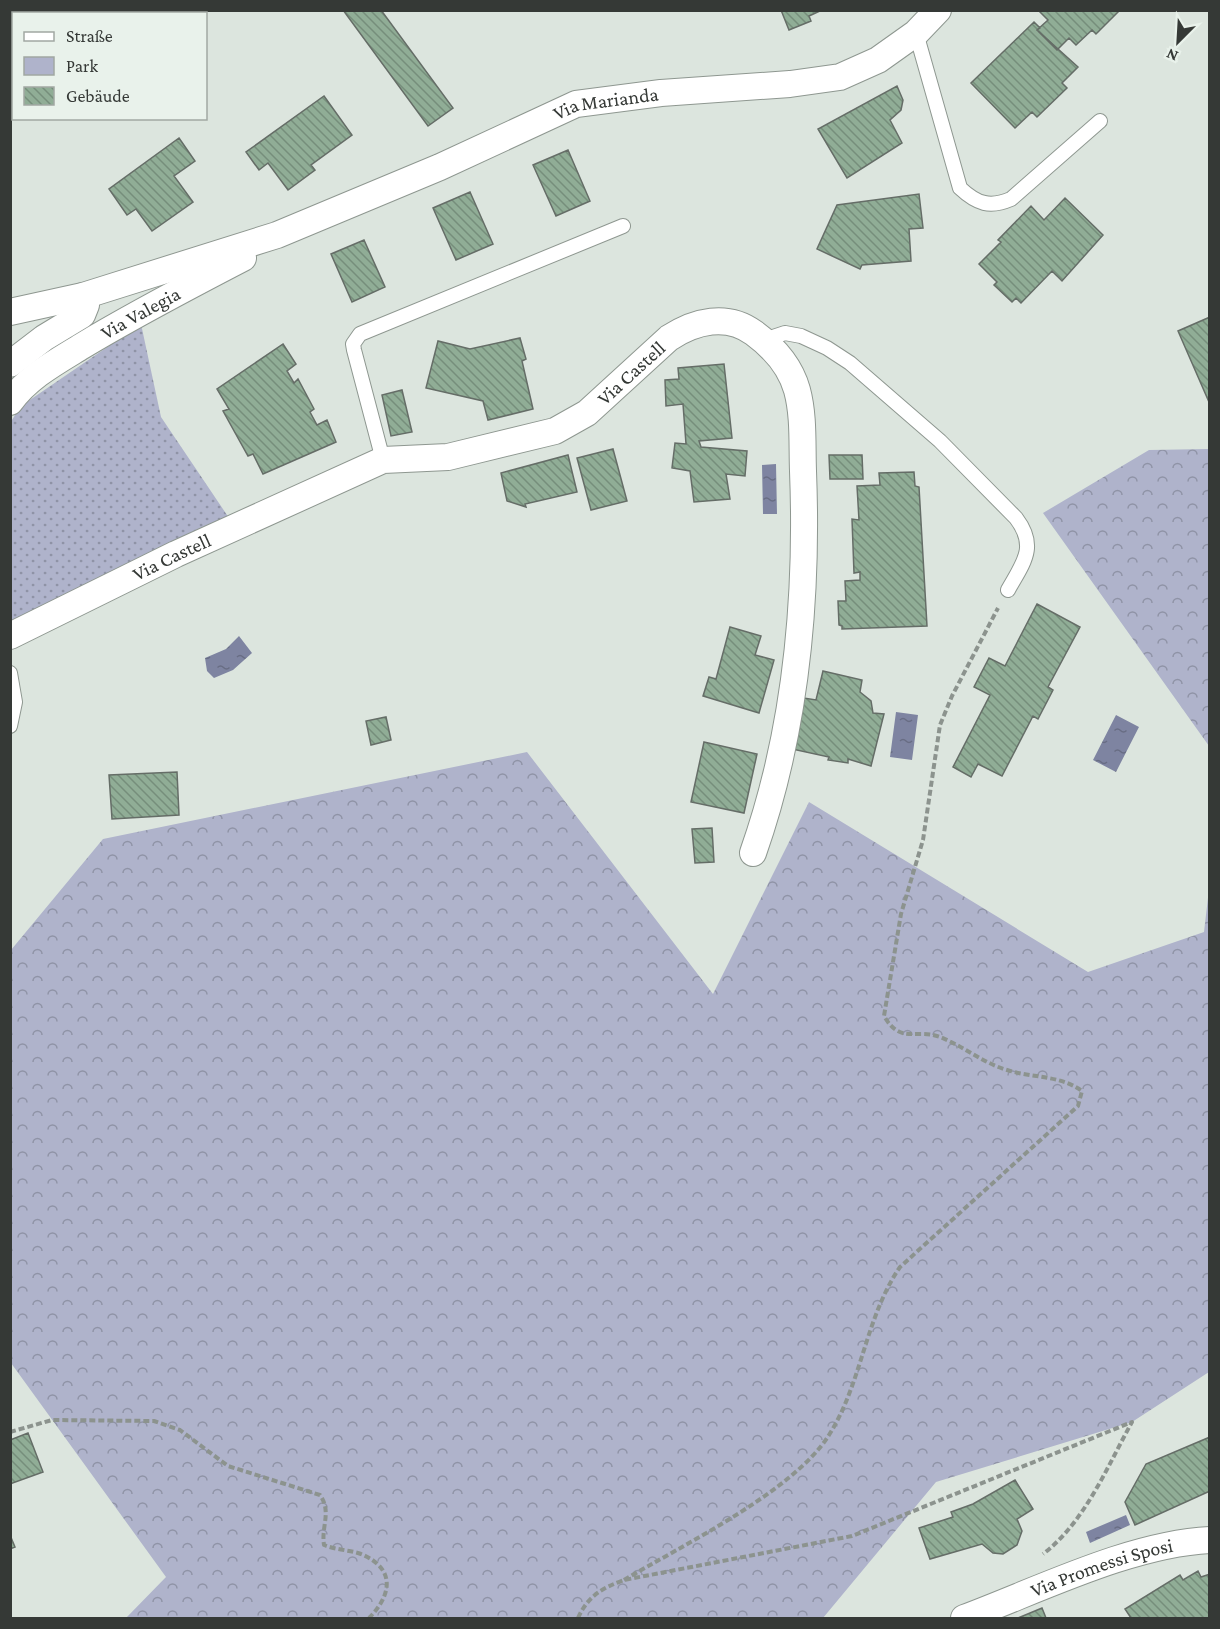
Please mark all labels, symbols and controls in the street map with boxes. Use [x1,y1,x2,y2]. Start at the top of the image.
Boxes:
legend [12,12,207,120]
north arrow [1148,12,1208,72]
text: Straße [66,26,113,46]
text: N [1164,45,1181,65]
text: Park [66,56,98,76]
street label: Via Marianda [549,82,660,124]
text: Gebäude [66,86,130,106]
street label: Via Valegia [97,282,184,344]
street label: Via Castell [593,336,669,409]
street label: Via Castell [129,529,214,585]
street label: Via Promessi Sposi [1027,1534,1175,1601]

